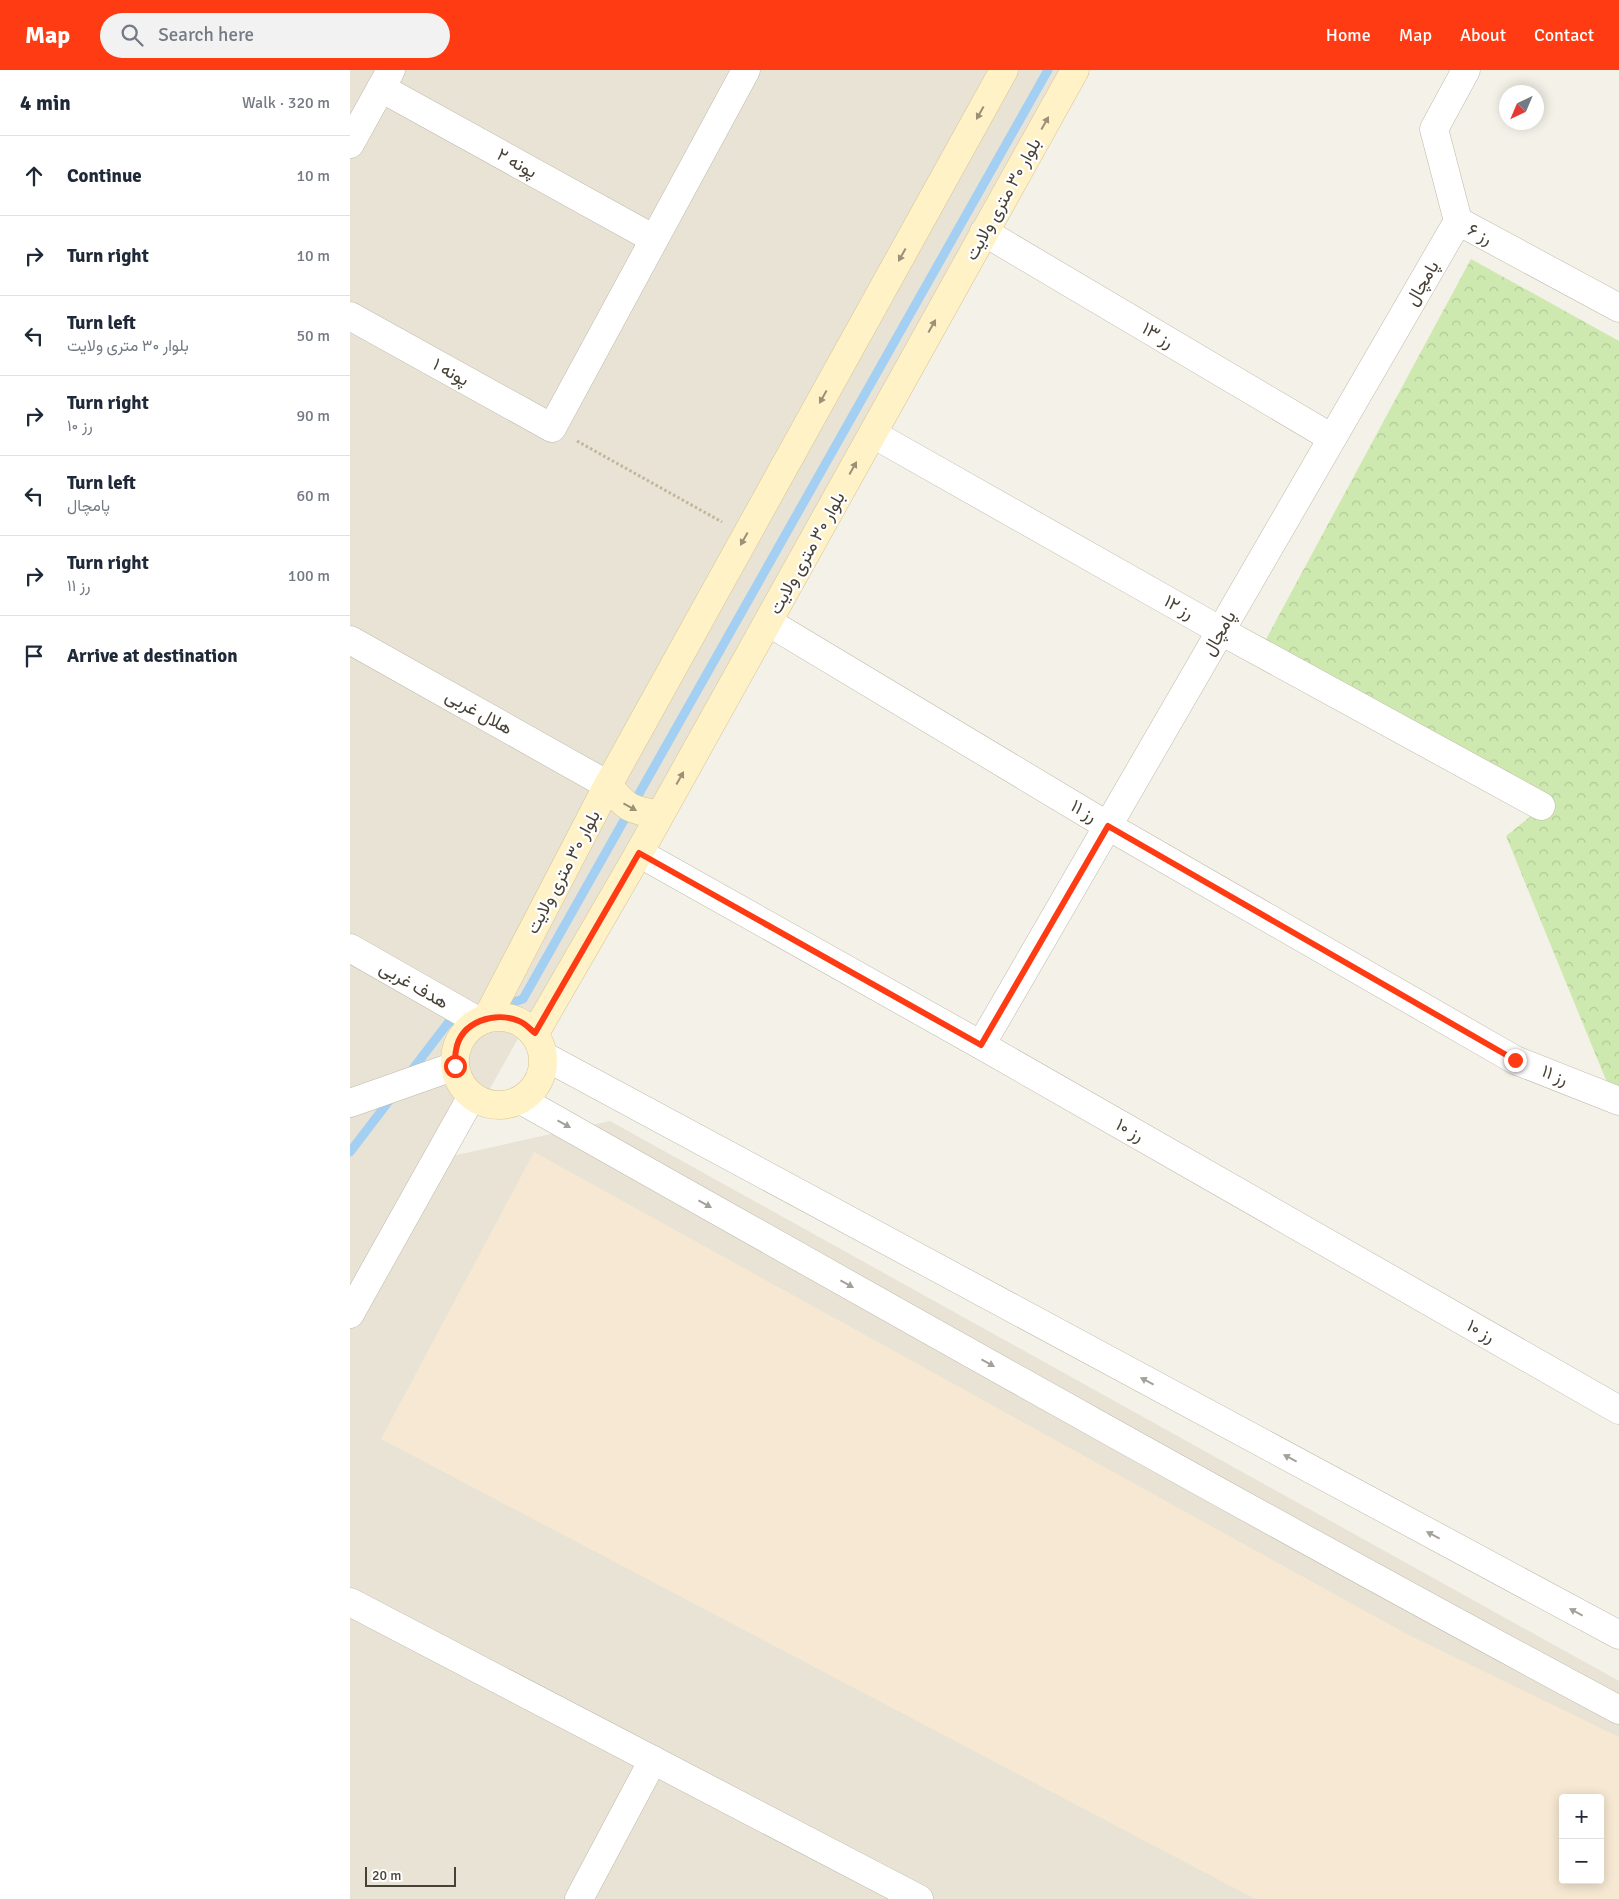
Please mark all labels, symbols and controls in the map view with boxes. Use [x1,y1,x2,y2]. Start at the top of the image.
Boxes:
search box [100,13,450,58]
text: Map [25,20,70,50]
icon: search [118,21,146,49]
text: Search here [158,23,254,47]
text: Home [1326,24,1371,46]
text: Map [1399,24,1432,46]
text: About [1460,24,1506,46]
text: Contact [1534,24,1594,46]
north arrow [1499,85,1544,130]
text: 4 min [20,90,71,116]
text: Walk · 320 m [242,93,330,113]
one-way arrow [976,106,985,119]
one-way arrow [1041,116,1050,130]
street label: بلوار ۳۰ متری ولایت [960,134,1046,264]
street label: پونه ۲ [493,143,541,184]
icon: ahead [20,162,48,190]
text: Continue [67,164,142,188]
text: 10 m [296,166,330,186]
street label: رز ۶ [1464,218,1496,250]
icon: right [20,242,48,270]
text: Turn right [67,244,149,268]
text: 10 m [296,246,330,266]
one-way arrow [898,248,906,262]
street label: پامچال [1400,257,1444,310]
text: Turn left [67,311,136,335]
street label: رز ۱۳ [1138,317,1178,353]
one-way arrow [928,319,937,333]
icon: left [20,322,48,350]
text: 50 m [296,326,330,346]
text: بلوار ۳۰ متری ولایت [67,336,189,356]
street label: پونه ۱ [428,353,473,392]
one-way arrow [819,390,827,404]
text: Turn right [67,391,149,415]
icon: right [20,402,48,430]
text: 90 m [296,406,330,426]
text: رز ۱۰ [67,416,93,436]
one-way arrow [849,461,858,475]
text: Turn left [67,471,136,495]
icon: left [20,482,48,510]
text: 60 m [296,486,330,506]
street label: بلوار ۳۰ متری ولایت [764,488,850,618]
text: پامچال [67,496,110,516]
one-way arrow [740,533,749,546]
text: Turn right [67,551,149,575]
icon: right [20,562,48,590]
text: 100 m [288,566,330,586]
text: رز ۱۱ [67,576,90,596]
street label: رز ۱۲ [1160,590,1198,624]
street label: پامچال [1197,607,1241,660]
icon: arrive [20,642,48,670]
text: Arrive at destination [67,644,238,668]
street label: هلال غربی [442,685,516,739]
one-way arrow [676,771,685,785]
street label: رز ۱۱ [1067,795,1101,827]
one-way arrow [623,803,637,811]
street label: بلوار ۳۰ متری ولایت [521,806,605,938]
street label: هدف غربی [376,956,452,1014]
route end [1504,1049,1527,1072]
route start [444,1055,467,1078]
street label: رز ۱۱ [1539,1060,1571,1090]
street label: رز ۱۰ [1112,1113,1148,1147]
one-way arrow [556,1120,571,1128]
one-way arrow [698,1200,713,1208]
one-way arrow [840,1279,853,1288]
street label: رز ۱۰ [1463,1314,1499,1348]
one-way arrow [982,1359,995,1368]
one-way arrow [1140,1376,1154,1385]
one-way arrow [1283,1454,1297,1462]
one-way arrow [1426,1531,1440,1539]
one-way arrow [1569,1608,1583,1616]
map controls [1559,1794,1604,1884]
button: + [1559,1794,1604,1839]
button: − [1559,1839,1604,1884]
scale bar [365,1864,456,1887]
text: 20 m [372,1867,401,1884]

